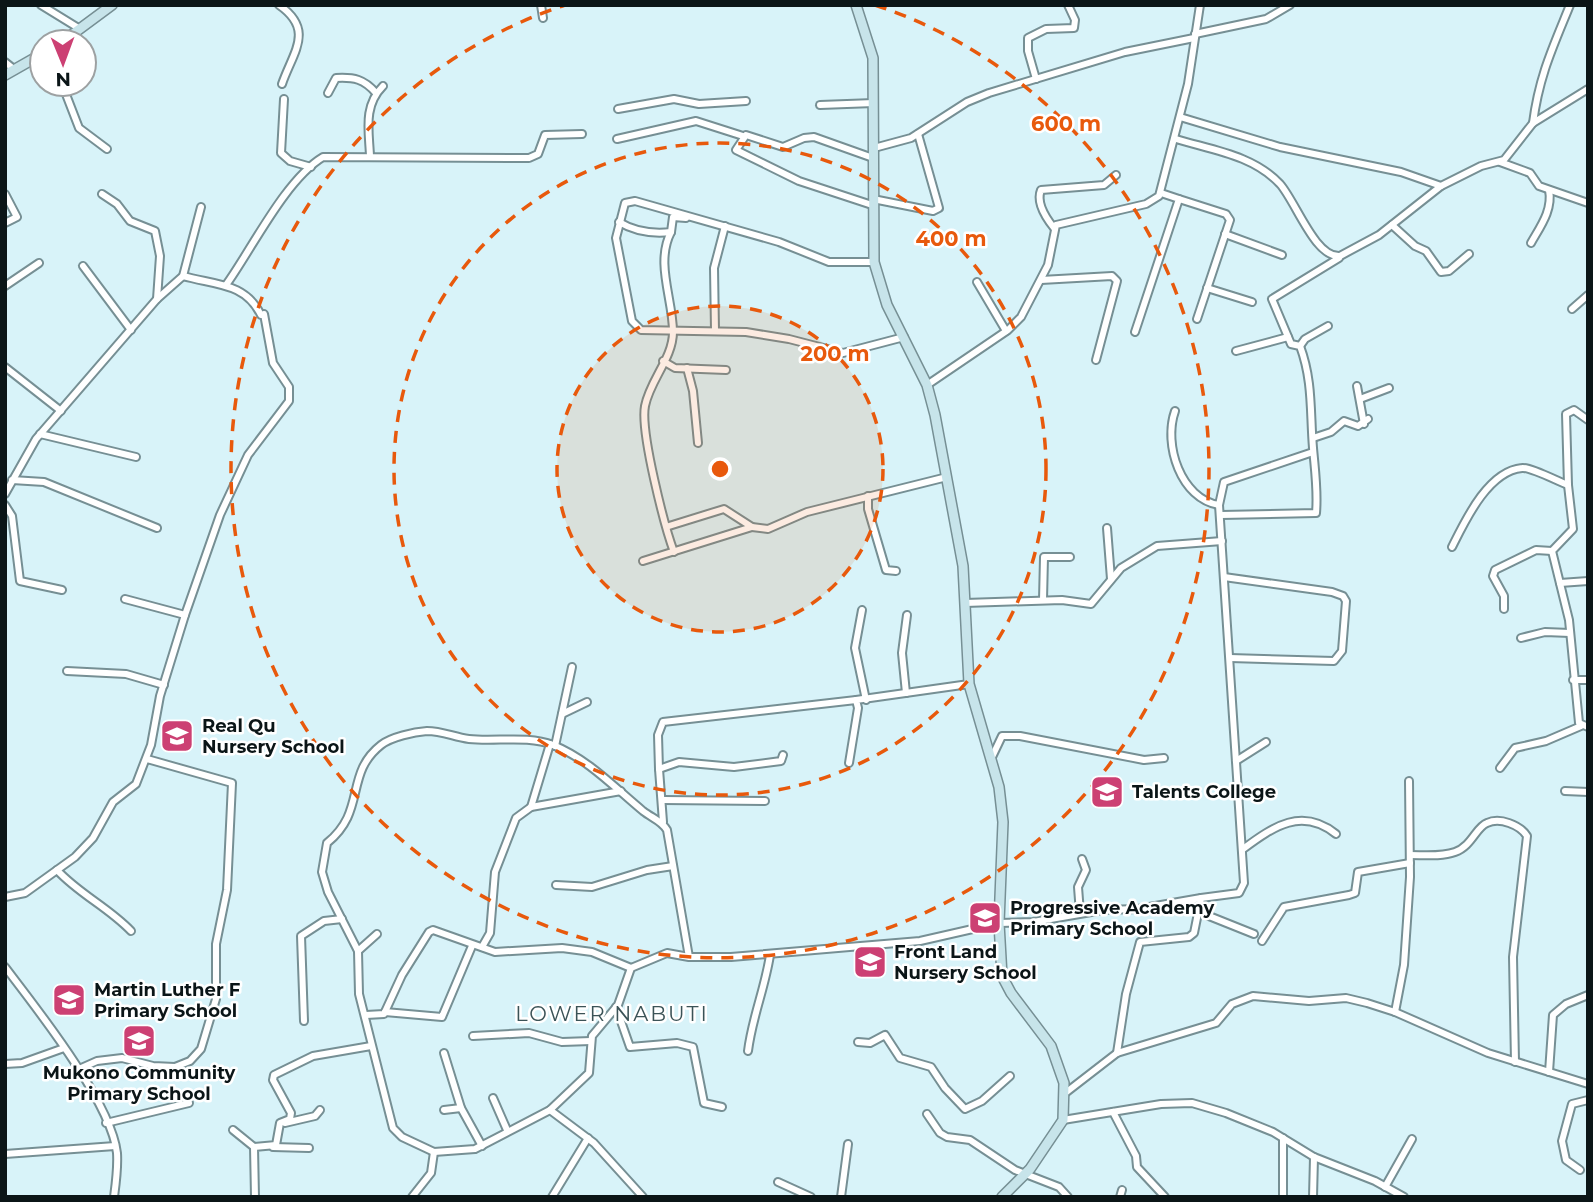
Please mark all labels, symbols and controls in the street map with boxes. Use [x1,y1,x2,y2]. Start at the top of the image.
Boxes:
north arrow [28,28,98,98]
text: N [55,68,71,91]
text: 600 m [1031,111,1101,136]
text: 400 m [916,226,986,251]
text: 200 m [801,341,869,366]
centre of rings [708,457,732,481]
place label: Real Qu Nursery School [202,715,345,758]
school or university icon: Real Qu Nursery School [158,717,196,755]
school or university icon: Talents College [1088,773,1126,811]
place label: Talents College [1132,781,1276,803]
place label: Progressive Academy Primary School [1010,897,1214,940]
school or university icon: Progressive Academy Primary School [966,899,1004,937]
place label: Front Land Nursery School [894,941,1037,984]
school or university icon: Front Land Nursery School [851,943,889,981]
place label: Martin Luther F Primary School [94,979,241,1022]
school or university icon: Martin Luther F Primary School [50,981,88,1019]
district label: LOWER NABUTI [515,1001,709,1026]
school or university icon: Mukono Community Primary School [120,1022,158,1060]
place label: Mukono Community Primary School [43,1062,236,1105]

